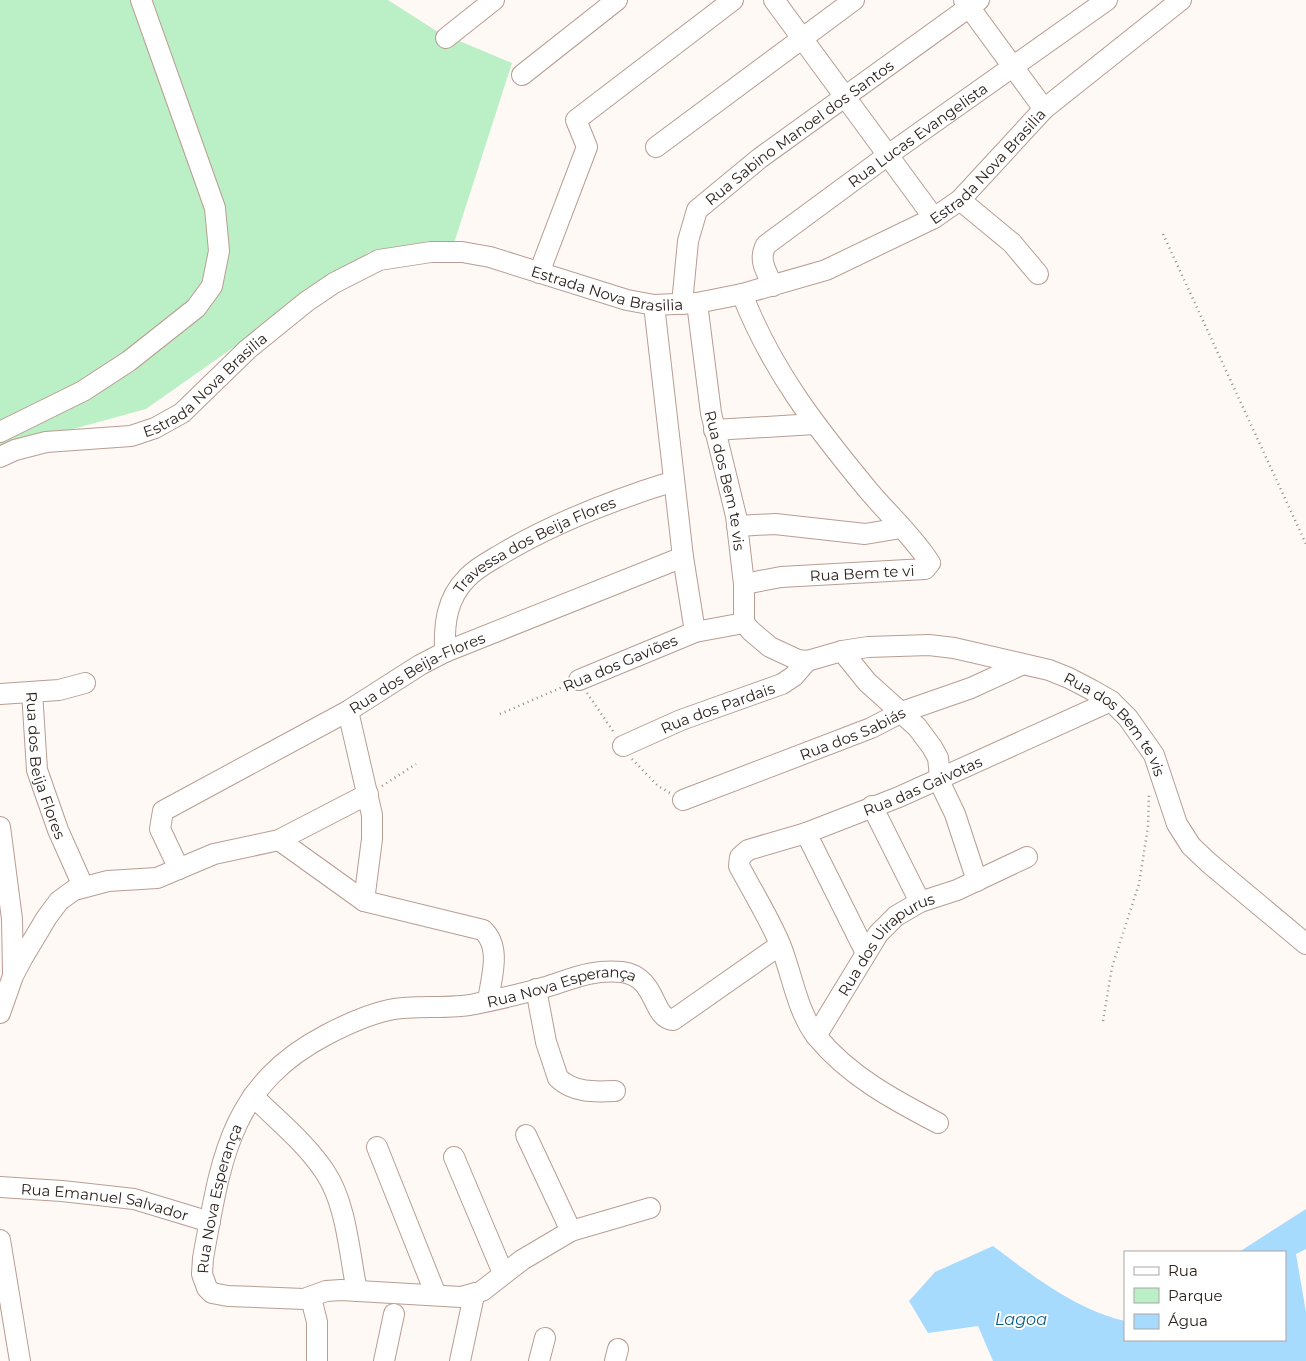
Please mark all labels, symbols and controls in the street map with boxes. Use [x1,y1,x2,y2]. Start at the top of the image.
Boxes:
street label: Rua Sabino Manoel dos Santos [701,55,897,209]
street label: Rua Lucas Evangelista [844,78,991,191]
street label: Estrada Nova Brasilia [926,104,1049,228]
street label: Estrada Nova Brasilia [529,261,684,315]
street label: Estrada Nova Brasilia [140,328,271,441]
street label: Rua dos Bem te vis [701,408,749,552]
street label: Travessa dos Beija Flores [449,492,618,597]
street label: Rua Bem te vi [809,561,915,585]
street label: Rua dos Beija-Flores [345,628,488,718]
street label: Rua dos Gaviões [560,630,680,696]
street label: Rua dos Bem te vis [1061,668,1170,779]
street label: Rua dos Pardais [657,678,777,738]
street label: Rua dos Beija Flores [22,691,70,842]
street label: Rua dos Sabiás [797,702,908,764]
street label: Rua das Gaivotas [860,751,985,820]
street label: Rua dos Uirapurus [833,888,937,999]
street label: Rua Nova Esperança [485,962,640,1011]
street label: Rua Nova Esperança [193,1120,246,1274]
street label: Rua Emanuel Salvador [20,1179,191,1224]
legend [1124,1251,1286,1341]
text: Rua [1168,1261,1198,1280]
text: Parque [1168,1286,1223,1305]
water label: Lagoa [995,1310,1047,1329]
text: Água [1168,1311,1208,1330]

